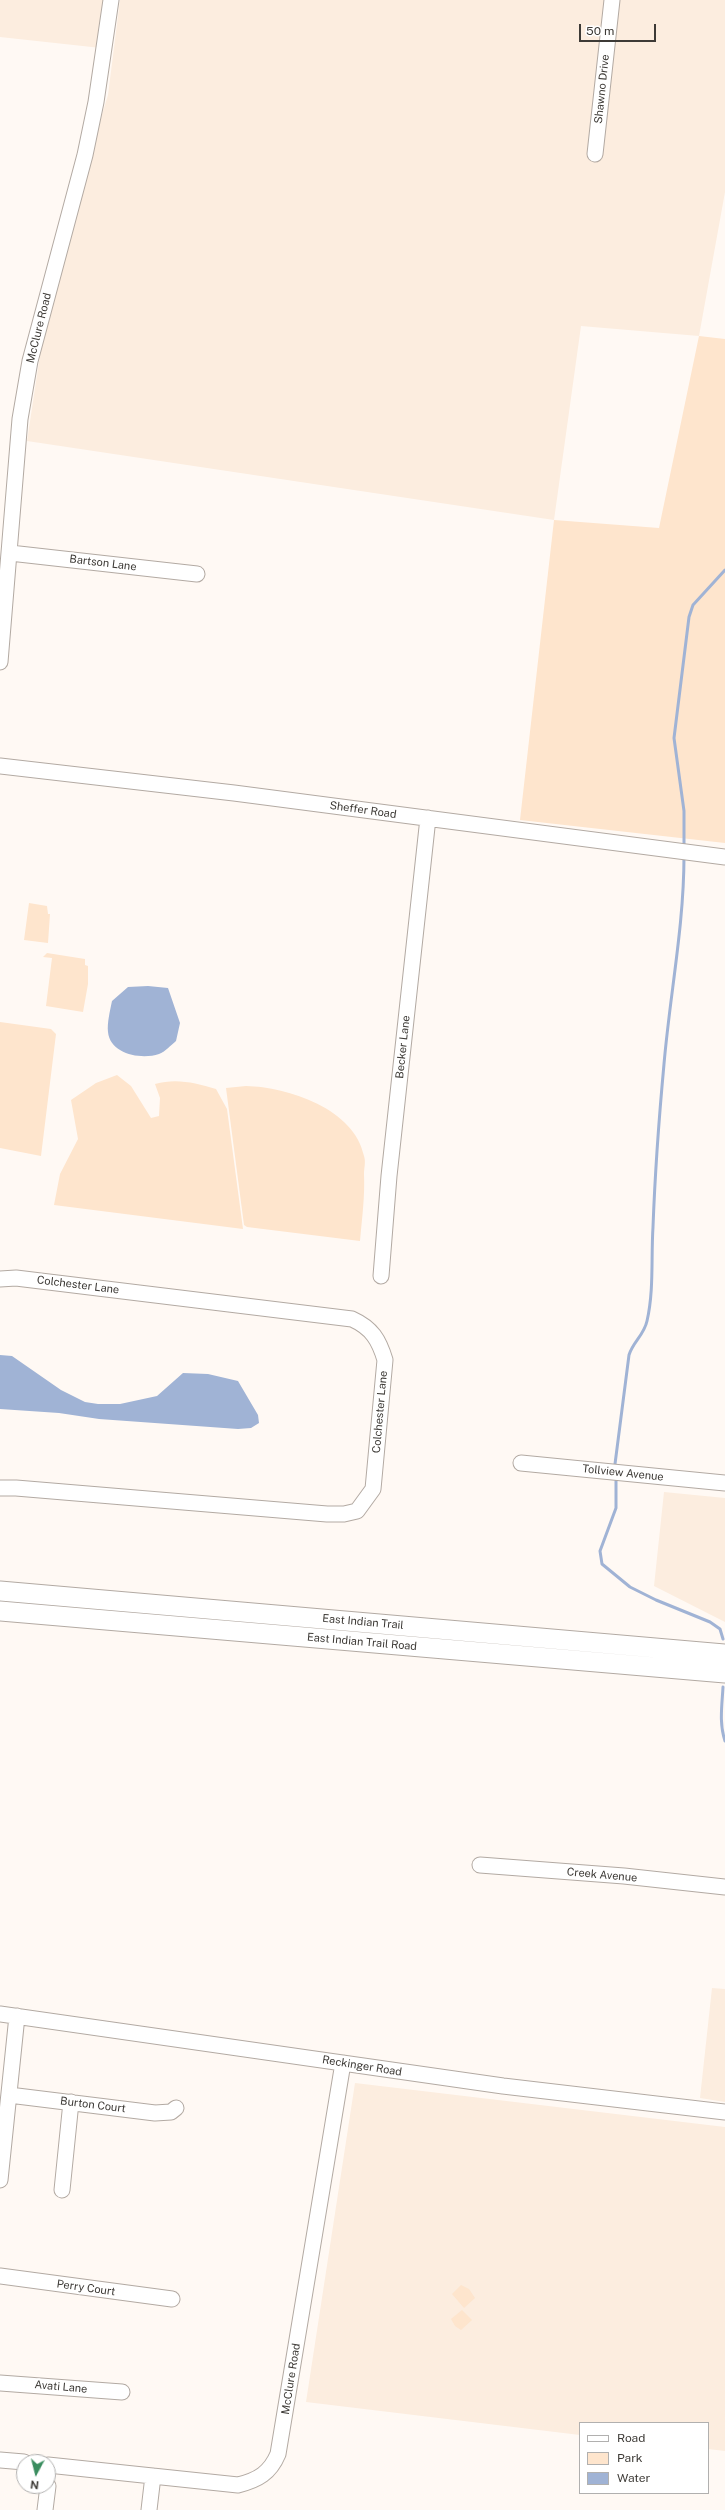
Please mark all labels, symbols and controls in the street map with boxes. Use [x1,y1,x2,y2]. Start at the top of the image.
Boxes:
scale bar [581,16,658,42]
text: 50 m [586,24,614,38]
street label: Shawno Drive [592,54,612,124]
street label: McClure Road [24,291,54,365]
street label: Bartson Lane [69,552,137,574]
street label: Sheffer Road [329,799,397,821]
street label: Becker Lane [393,1015,413,1079]
street label: Colchester Lane [36,1273,120,1297]
street label: Colchester Lane [370,1370,390,1454]
street label: Tollview Avenue [582,1462,664,1484]
street label: East Indian Trail [322,1612,404,1632]
street label: East Indian Trail Road [306,1631,418,1653]
street label: Creek Avenue [566,1865,638,1885]
street label: Reckinger Road [321,2053,403,2079]
street label: Burton Court [59,2094,127,2116]
street label: Perry Court [56,2277,116,2299]
street label: McClure Road [279,2342,303,2416]
street label: Avati Lane [34,2378,88,2396]
legend [579,2422,709,2494]
text: Road [617,2431,645,2445]
text: Park [617,2451,643,2465]
north arrow [16,2454,56,2494]
text: Water [617,2471,650,2485]
text: N [30,2478,40,2491]

